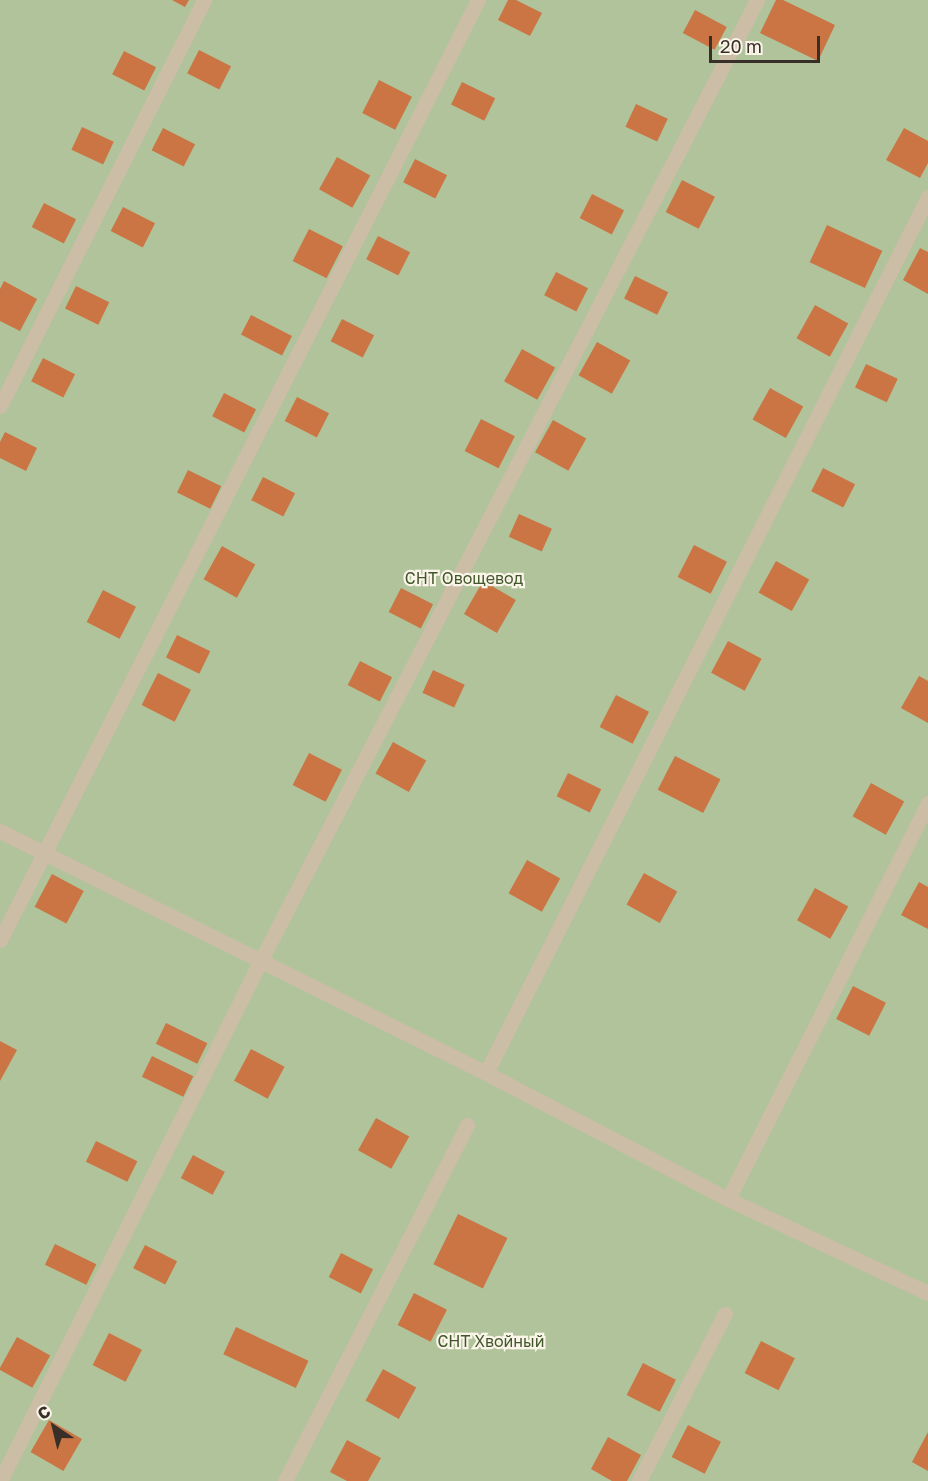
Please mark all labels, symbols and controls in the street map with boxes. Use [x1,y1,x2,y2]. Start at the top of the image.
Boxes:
scale bar [712,24,823,62]
text: 20 m [720,35,762,57]
park label: СНТ Овощевод [405,568,523,588]
park label: СНТ Хвойный [437,1331,545,1351]
north arrow [24,1397,84,1457]
text: С [33,1401,54,1424]

